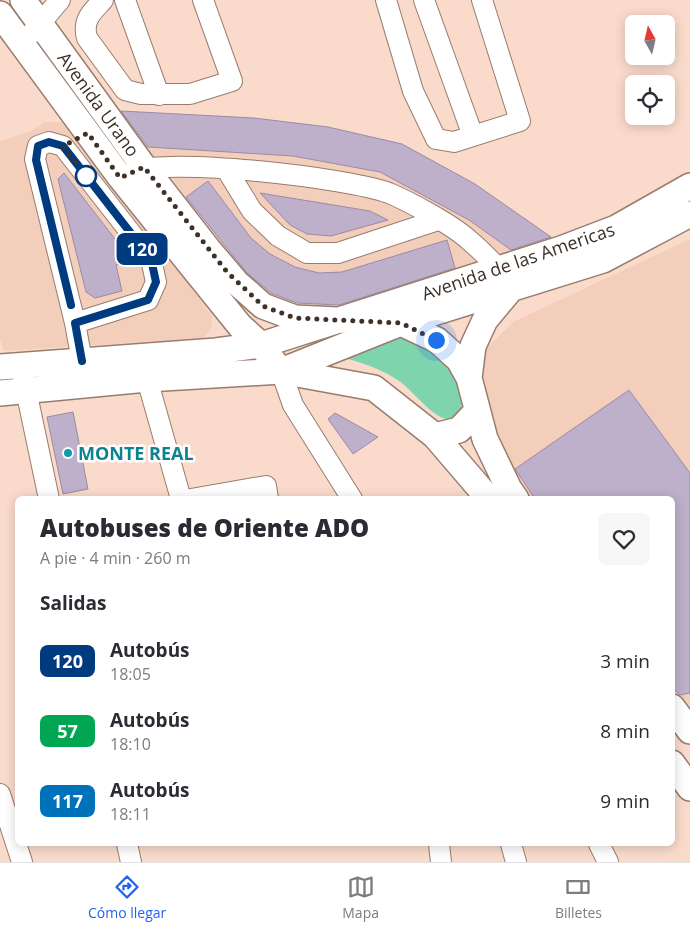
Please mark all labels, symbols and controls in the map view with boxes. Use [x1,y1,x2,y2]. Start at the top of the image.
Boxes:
north arrow [625,15,675,65]
map controls [625,15,675,125]
street label: Avenida Urano [53,47,145,161]
button: locate [625,75,675,125]
unlabelled marker [75,165,97,187]
street label: Avenida de las Americas [418,217,618,305]
line badge: 120 [113,233,171,265]
text: 120 [127,237,157,261]
your location [424,328,449,353]
place label: MONTE REAL [78,441,194,465]
marker: MONTE REAL [62,447,74,459]
text: Autobuses de Oriente ADO [40,511,369,544]
button: heart [598,513,650,565]
text: A pie · 4 min · 260 m [40,547,191,569]
text: Salidas [40,590,106,616]
text: Autobús [110,637,190,663]
text: 3 min [600,648,650,674]
text: 120 [52,649,83,673]
text: 18:05 [110,663,151,685]
text: Autobús [110,707,190,733]
text: 8 min [600,718,650,744]
text: 57 [57,719,78,743]
text: 18:10 [110,733,151,755]
text: Autobús [110,777,190,803]
text: 9 min [600,788,650,814]
text: 117 [52,789,83,813]
text: 18:11 [110,803,151,825]
tab: Cómo llegar [88,873,166,922]
tab: Mapa [342,873,379,922]
tab: Billetes [555,873,602,922]

